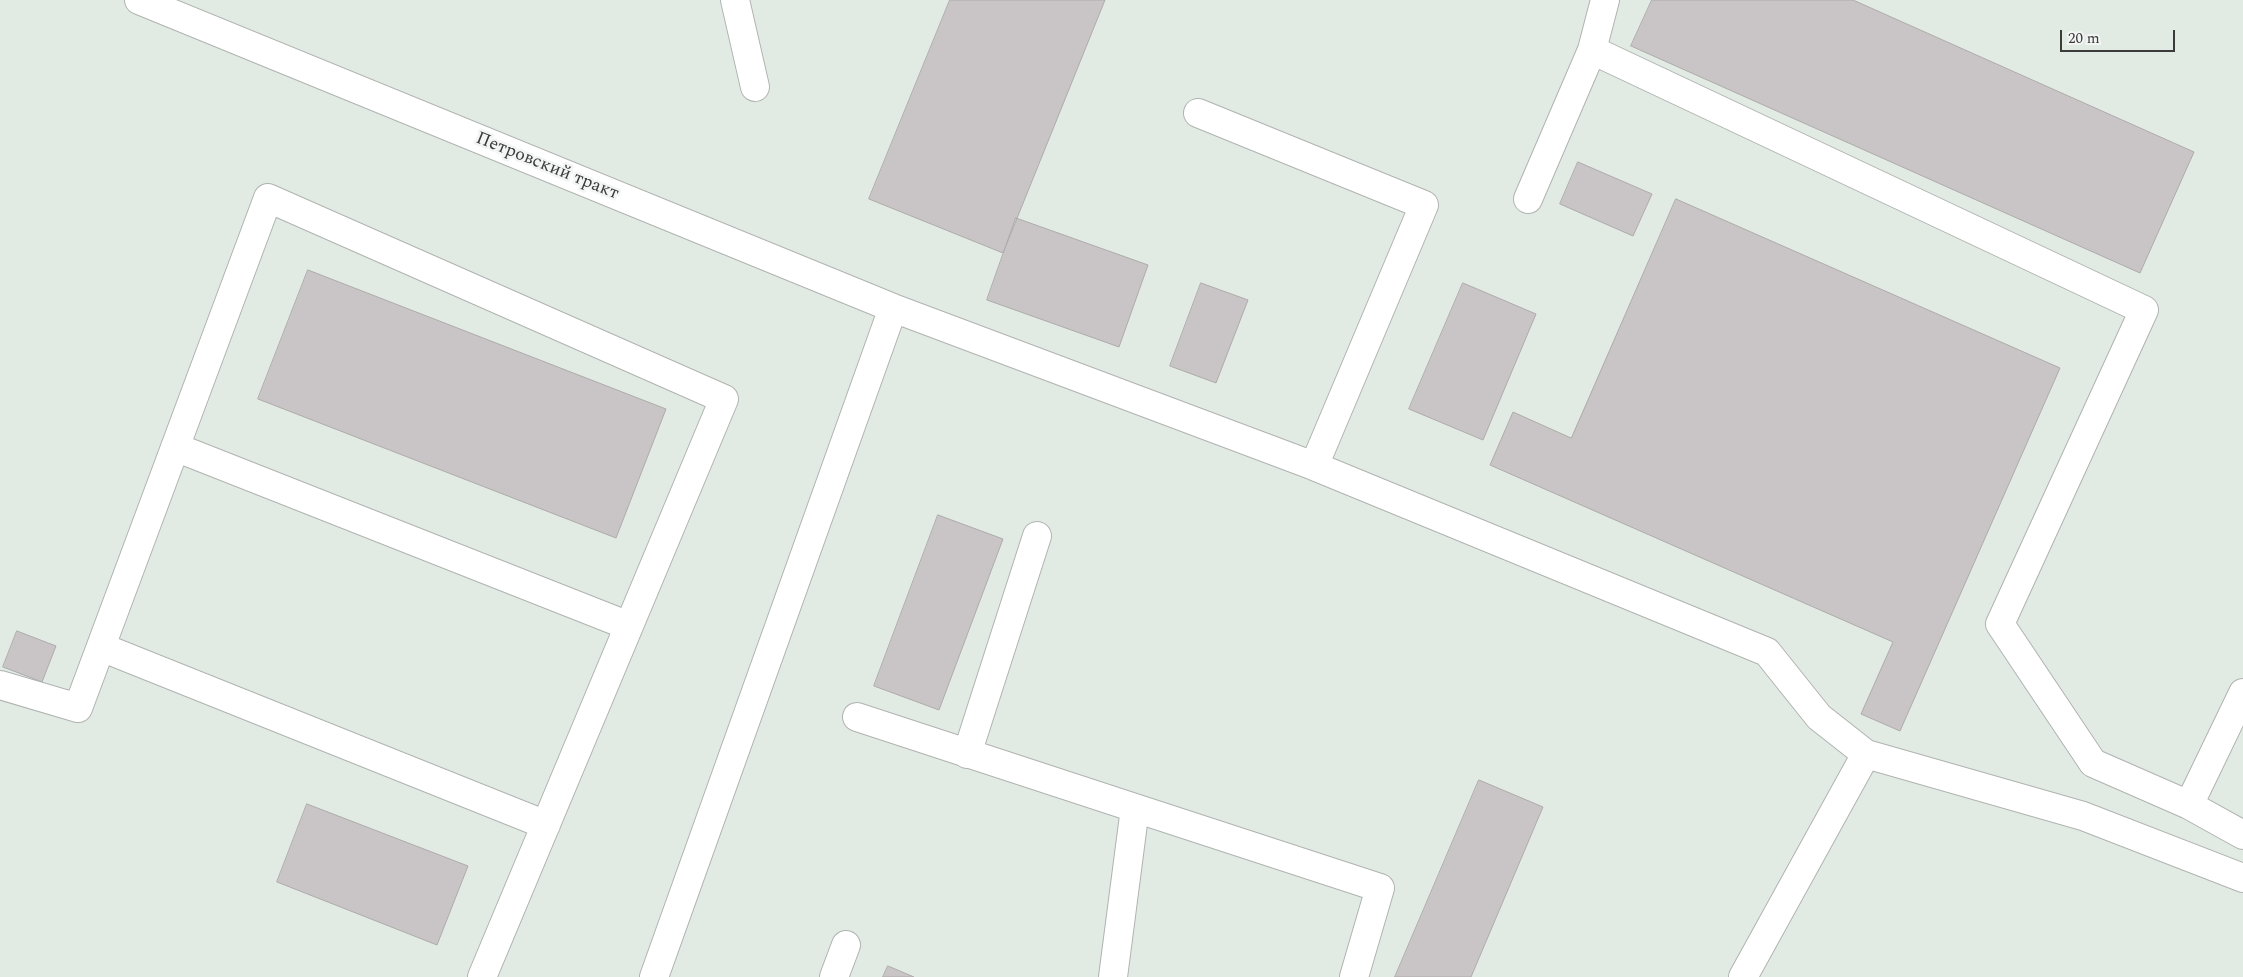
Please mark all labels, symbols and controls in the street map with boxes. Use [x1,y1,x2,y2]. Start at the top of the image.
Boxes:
scale bar [2063,20,2178,52]
text: 20 m [2068,27,2100,50]
street label: Петровский тракт [472,128,622,206]

